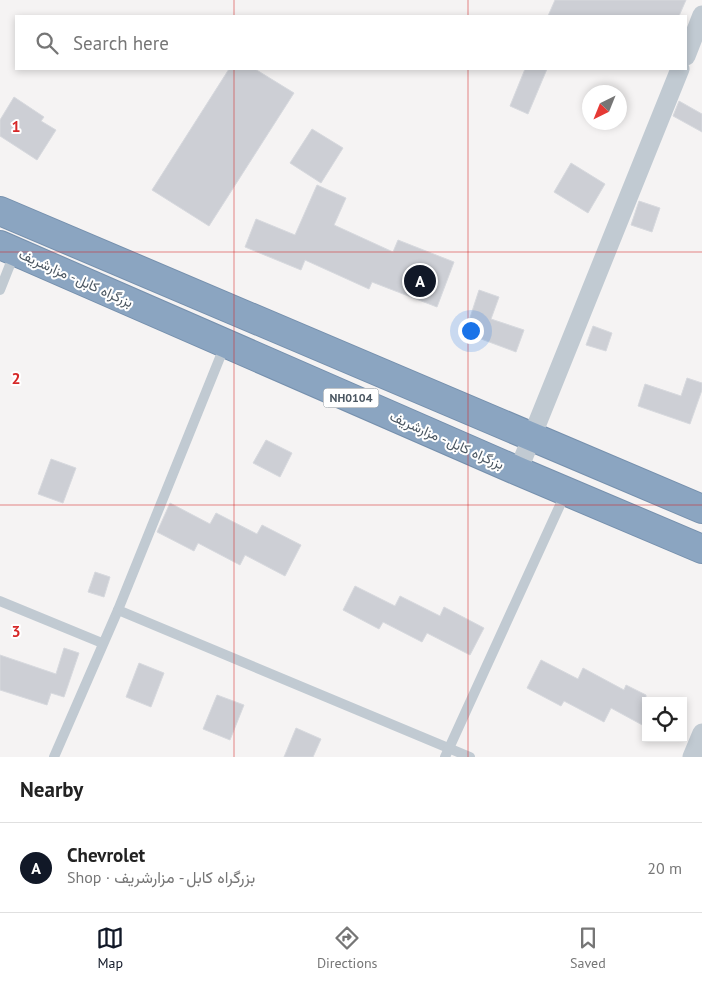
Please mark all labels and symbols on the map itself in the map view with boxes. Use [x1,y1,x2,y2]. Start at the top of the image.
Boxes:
north arrow [582,85,627,130]
text: 1 [11,116,21,136]
street label: بزرگراه کابل - مزارشریف [16,245,136,311]
pin: A [404,262,436,300]
your location [458,318,484,344]
text: 2 [11,368,21,388]
road number: NH0104 [324,388,378,408]
street label: بزرگراه کابل - مزارشریف [387,407,507,473]
text: 3 [11,621,21,641]

